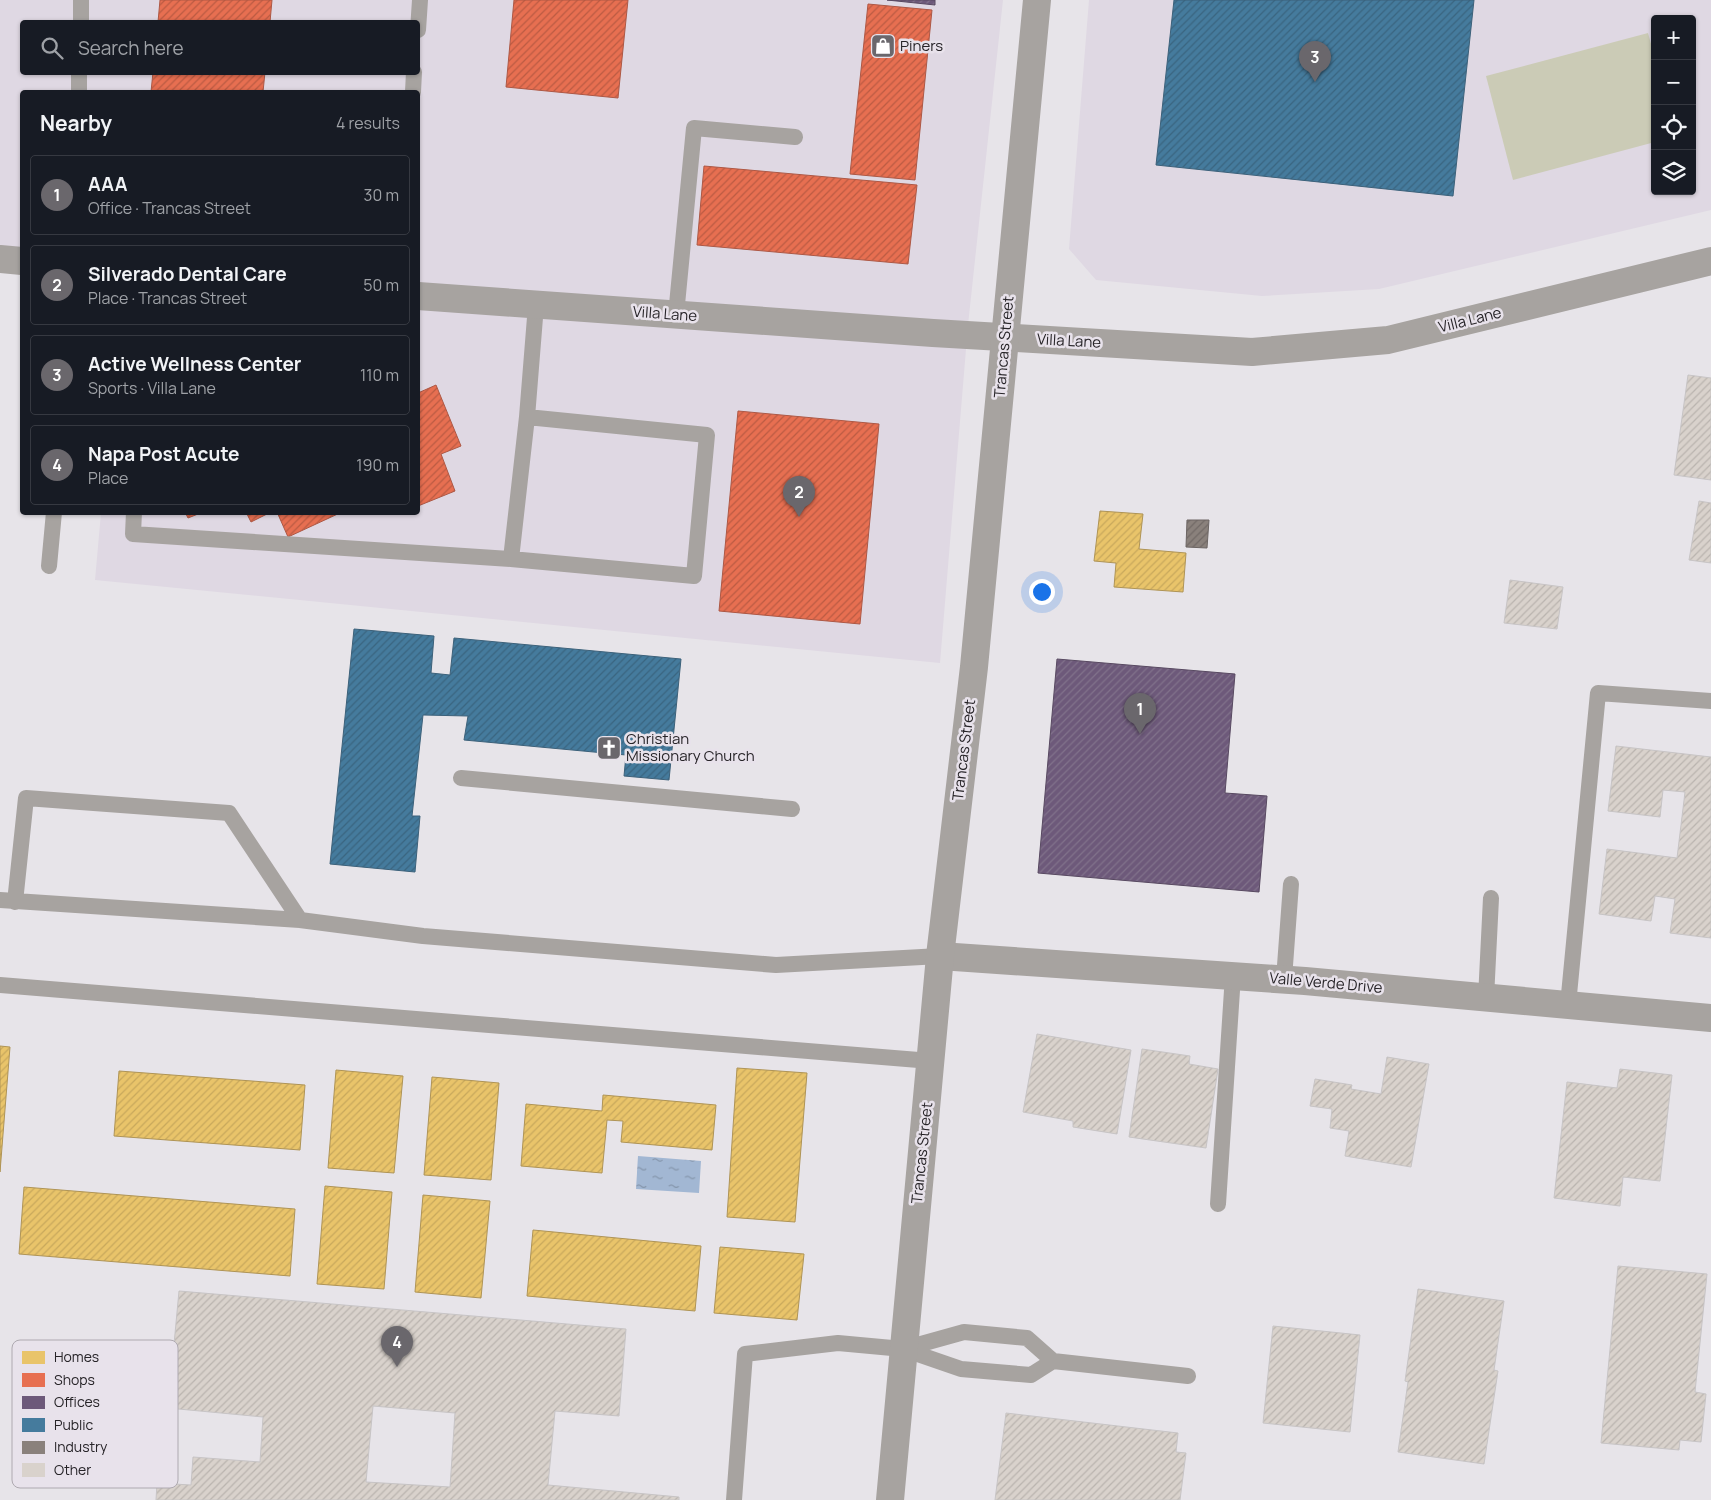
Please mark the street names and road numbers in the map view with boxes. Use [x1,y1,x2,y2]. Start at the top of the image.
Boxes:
street label: Trancas Street [989,295,1018,399]
street label: Villa Lane [632,301,698,326]
street label: Villa Lane [1436,302,1504,337]
street label: Villa Lane [1036,328,1102,353]
street label: Trancas Street [947,698,980,802]
street label: Valle Verde Drive [1269,967,1384,998]
street label: Trancas Street [906,1101,937,1205]

